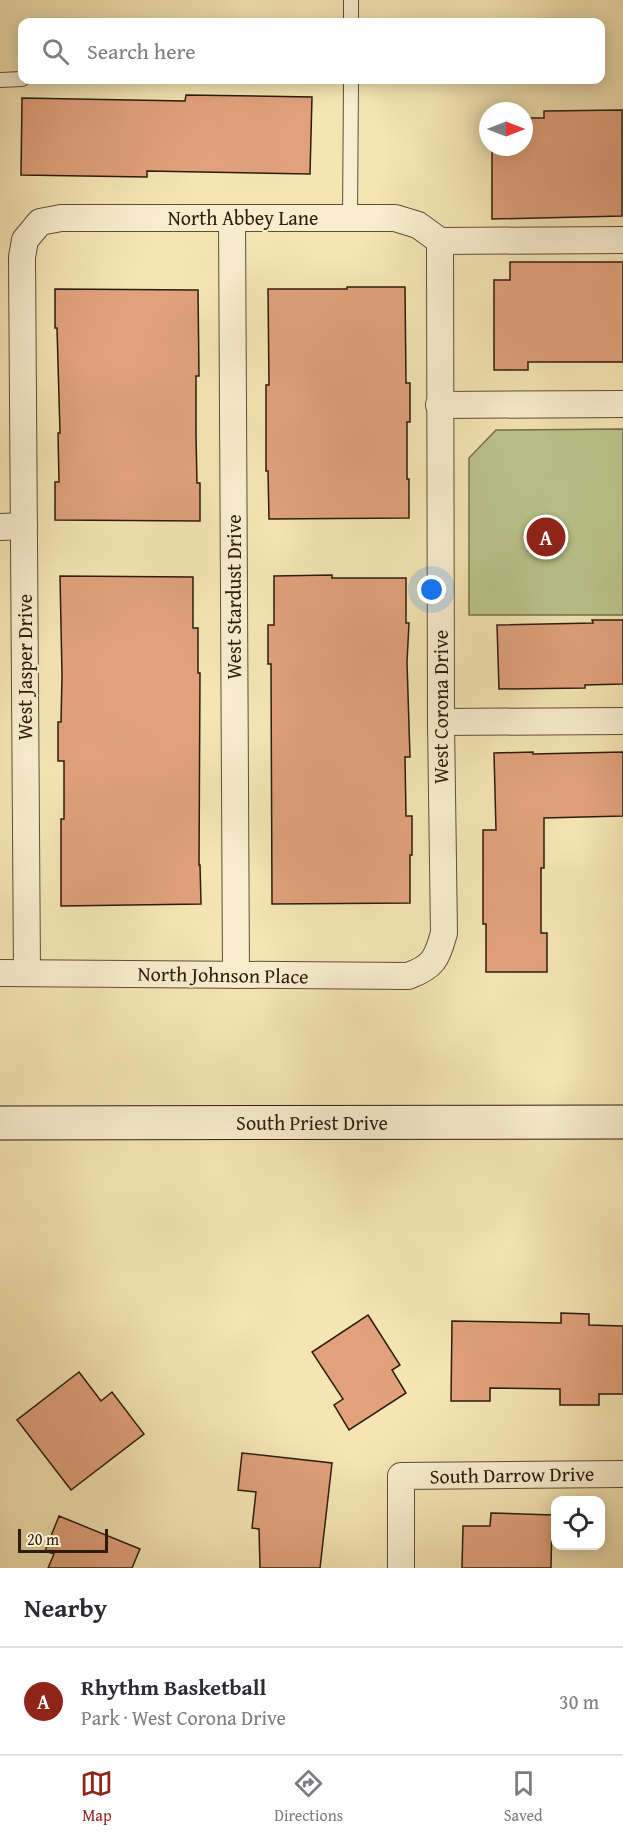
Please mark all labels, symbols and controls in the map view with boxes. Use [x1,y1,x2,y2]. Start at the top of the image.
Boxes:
search box [18,18,605,84]
icon: search [39,35,72,68]
text: Search here [87,35,196,67]
north arrow [479,102,533,156]
street label: North Abbey Lane [168,203,318,232]
street label: West Stardust Drive [219,514,248,680]
pin: A [526,514,566,560]
your location [417,575,446,604]
street label: West Jasper Drive [10,594,39,740]
street label: West Corona Drive [426,630,455,784]
street label: North Johnson Place [137,959,309,990]
street label: South Priest Drive [236,1108,388,1137]
street label: South Darrow Drive [429,1459,595,1490]
map controls [551,1496,605,1550]
button: locate [551,1496,605,1550]
scale bar [18,1526,108,1554]
text: 20 m [27,1527,59,1551]
text: Nearby [24,1588,107,1627]
text: Rhythm Basketball [81,1671,266,1703]
text: A [37,1687,50,1716]
text: 30 m [559,1687,599,1716]
text: Park · West Corona Drive [81,1703,286,1732]
tab: Map [80,1767,113,1827]
tab: Directions [274,1767,343,1827]
tab: Saved [504,1767,543,1827]

